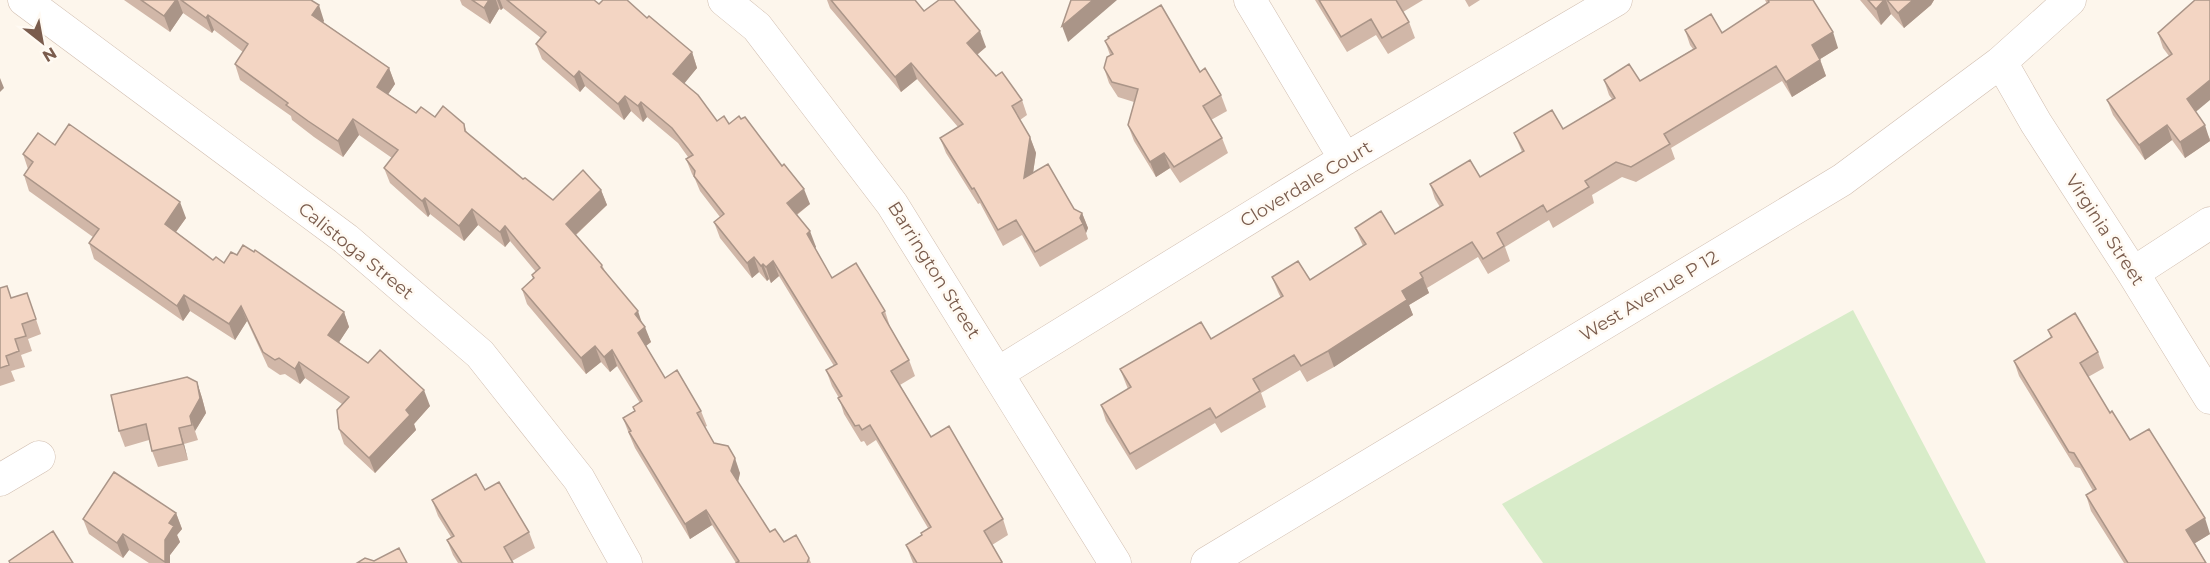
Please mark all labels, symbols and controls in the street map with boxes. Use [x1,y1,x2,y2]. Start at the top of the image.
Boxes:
north arrow [12,12,72,72]
text: N [39,43,60,66]
street label: Cloverdale Court [1236,136,1376,232]
street label: Virginia Street [2061,170,2149,290]
street label: Barrington Street [883,197,985,343]
street label: Calistoga Street [294,198,418,304]
street label: West Avenue P 12 [1576,246,1722,346]

